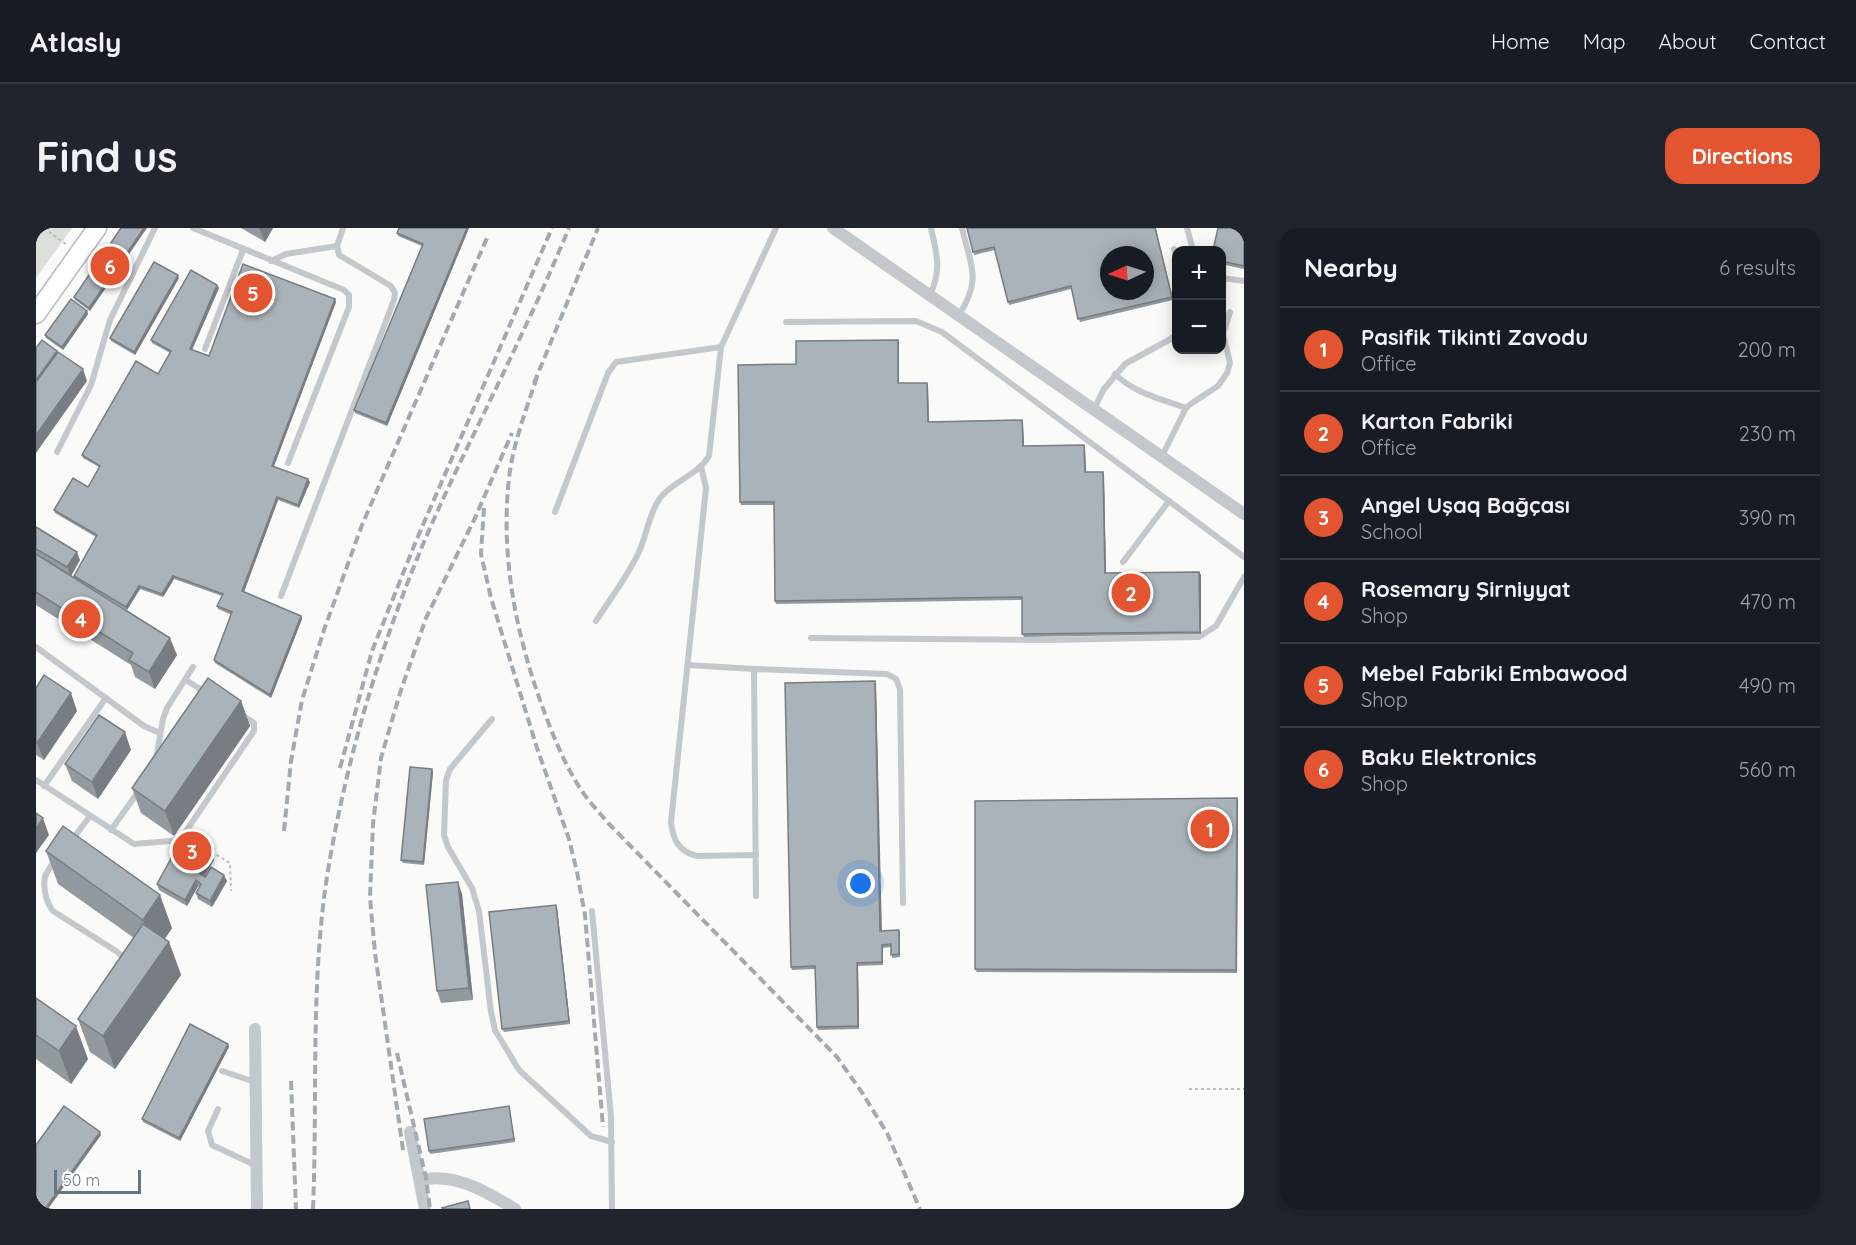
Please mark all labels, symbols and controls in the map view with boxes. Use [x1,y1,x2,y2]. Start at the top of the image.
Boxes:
text: Atlasly [30,24,121,59]
text: Home [1491,28,1550,54]
text: Map [1583,28,1626,54]
text: About [1659,28,1717,54]
text: Contact [1750,28,1826,54]
button: Directions [1665,128,1820,184]
text: Find us [36,130,178,183]
pin: 6 [90,243,130,288]
north arrow [1100,246,1154,300]
map controls [1172,246,1226,354]
button: + [1172,246,1226,300]
text: Nearby [1304,251,1398,284]
text: 6 results [1719,255,1796,280]
pin: 5 [234,270,272,316]
button: − [1172,300,1226,354]
text: Pasifik Tikinti Zavodu [1361,323,1588,351]
text: 1 [1320,337,1327,362]
text: 200 m [1737,337,1796,362]
text: Office [1361,351,1417,376]
text: Karton Fabriki [1361,407,1513,435]
text: 2 [1318,421,1329,446]
text: 230 m [1739,421,1796,446]
text: Office [1361,435,1417,460]
text: Angel Uşaq Bağçası [1361,491,1570,519]
text: 3 [1318,505,1329,530]
text: 390 m [1739,505,1796,530]
text: School [1361,519,1423,544]
pin: 2 [1112,570,1150,616]
text: Rosemary Şirniyyat [1361,575,1571,603]
text: 4 [1318,589,1329,614]
text: 470 m [1740,589,1796,614]
pin: 4 [62,596,100,642]
text: Shop [1361,603,1408,628]
text: Mebel Fabriki Embawood [1361,659,1628,687]
text: 5 [1318,673,1329,698]
text: 490 m [1739,673,1796,698]
text: Shop [1361,687,1408,712]
text: Baku Elektronics [1361,743,1537,771]
text: 6 [1318,757,1329,782]
text: 560 m [1739,757,1796,782]
text: Shop [1361,771,1408,796]
pin: 1 [1190,806,1230,852]
pin: 3 [172,828,212,874]
your location [846,869,875,898]
scale bar [54,1167,141,1194]
text: 50 m [63,1170,100,1190]

